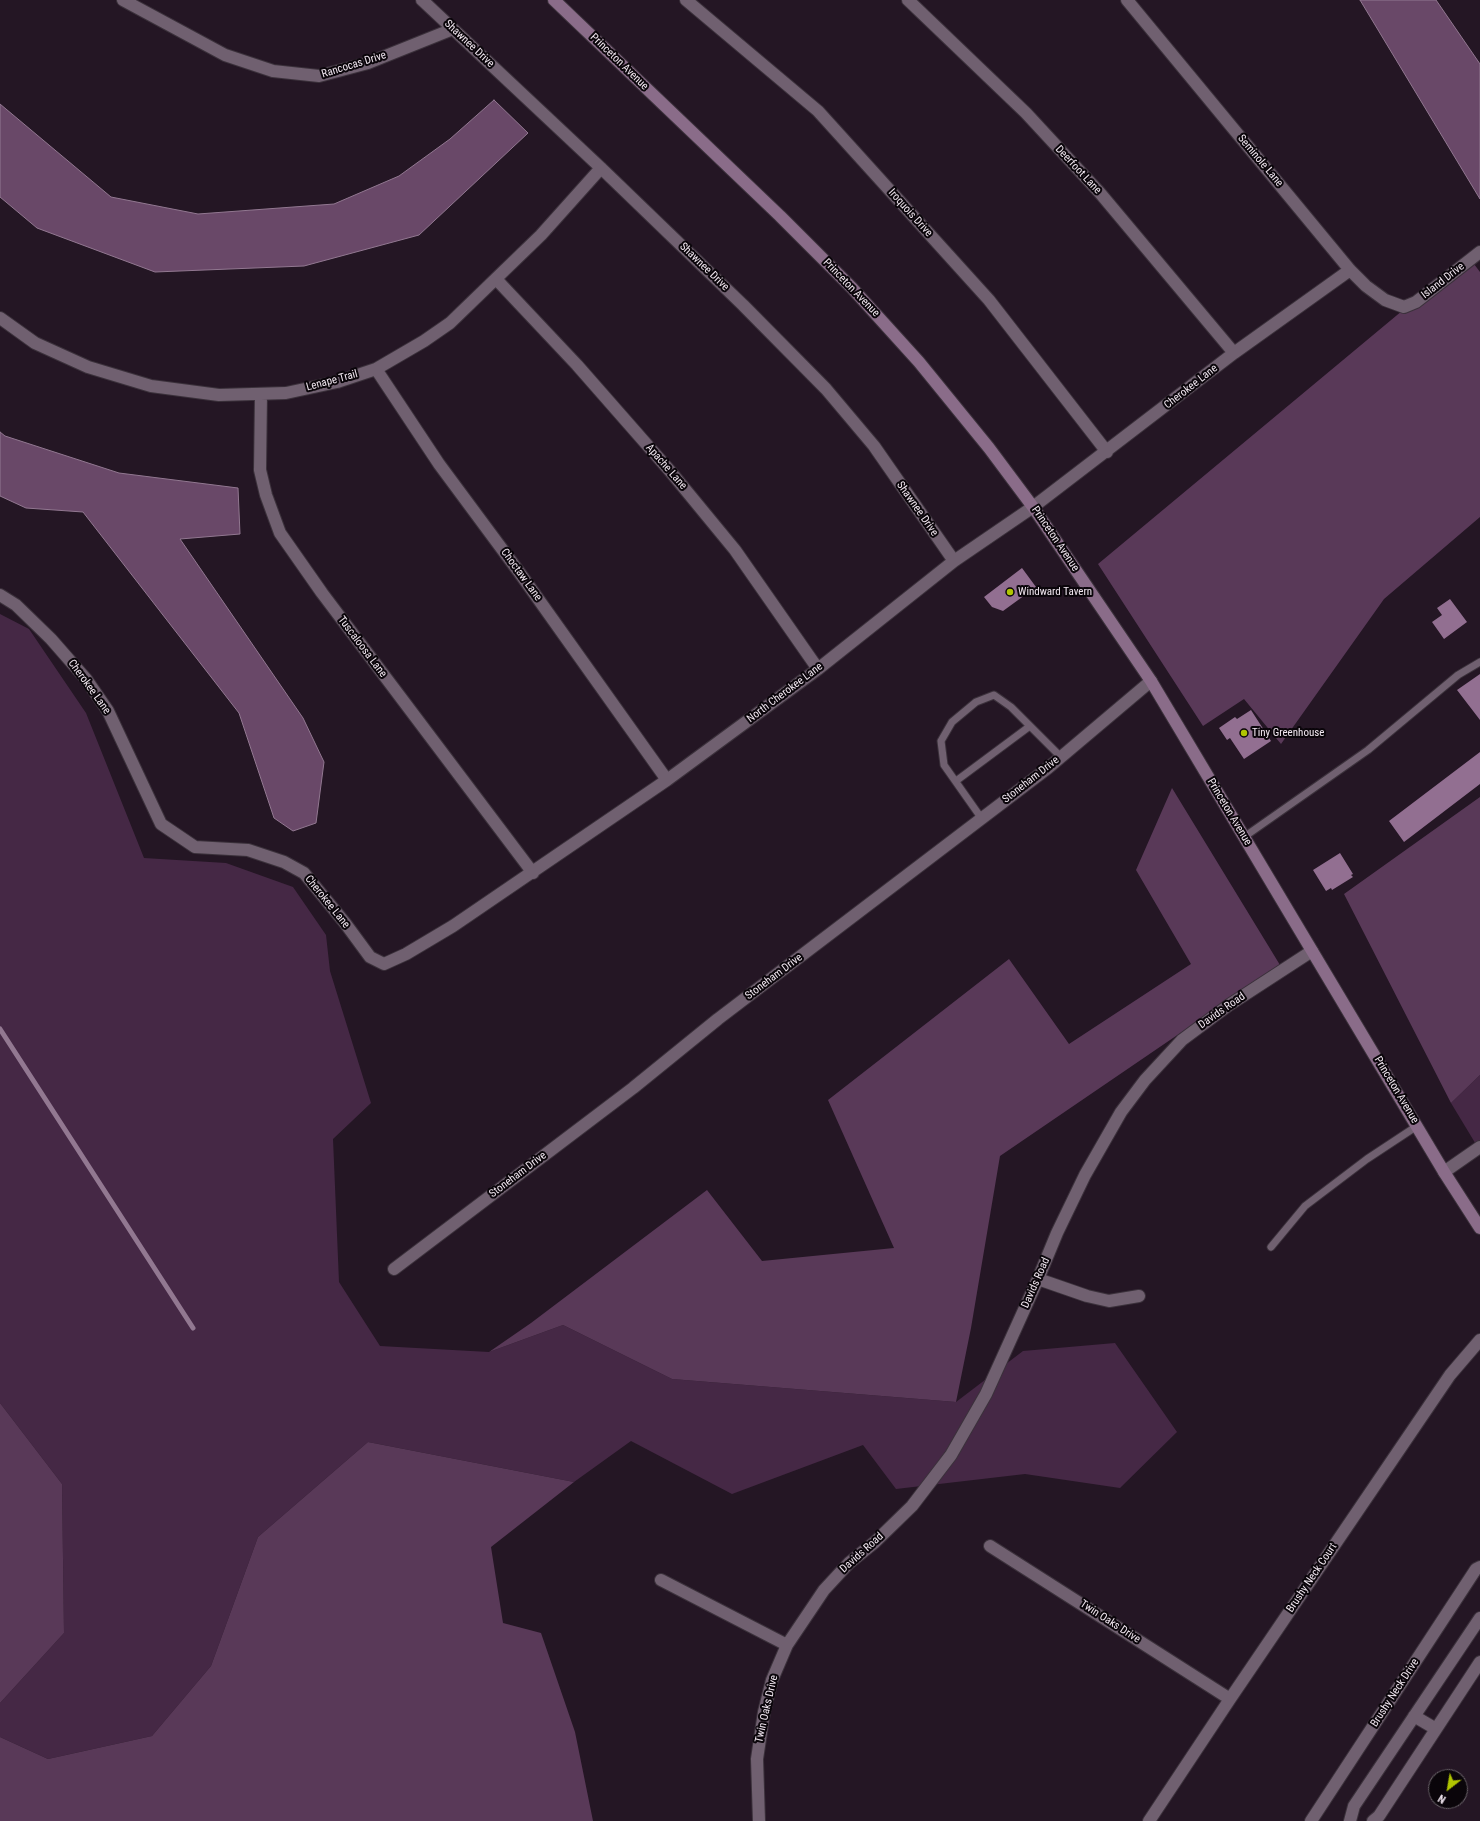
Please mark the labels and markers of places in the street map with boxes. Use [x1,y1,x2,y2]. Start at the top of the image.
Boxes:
place label: Windward Tavern [1018,585,1092,599]
marker: Windward Tavern [1005,587,1015,597]
place label: Tiny Greenhouse [1252,726,1324,740]
marker: Tiny Greenhouse [1239,728,1249,738]

